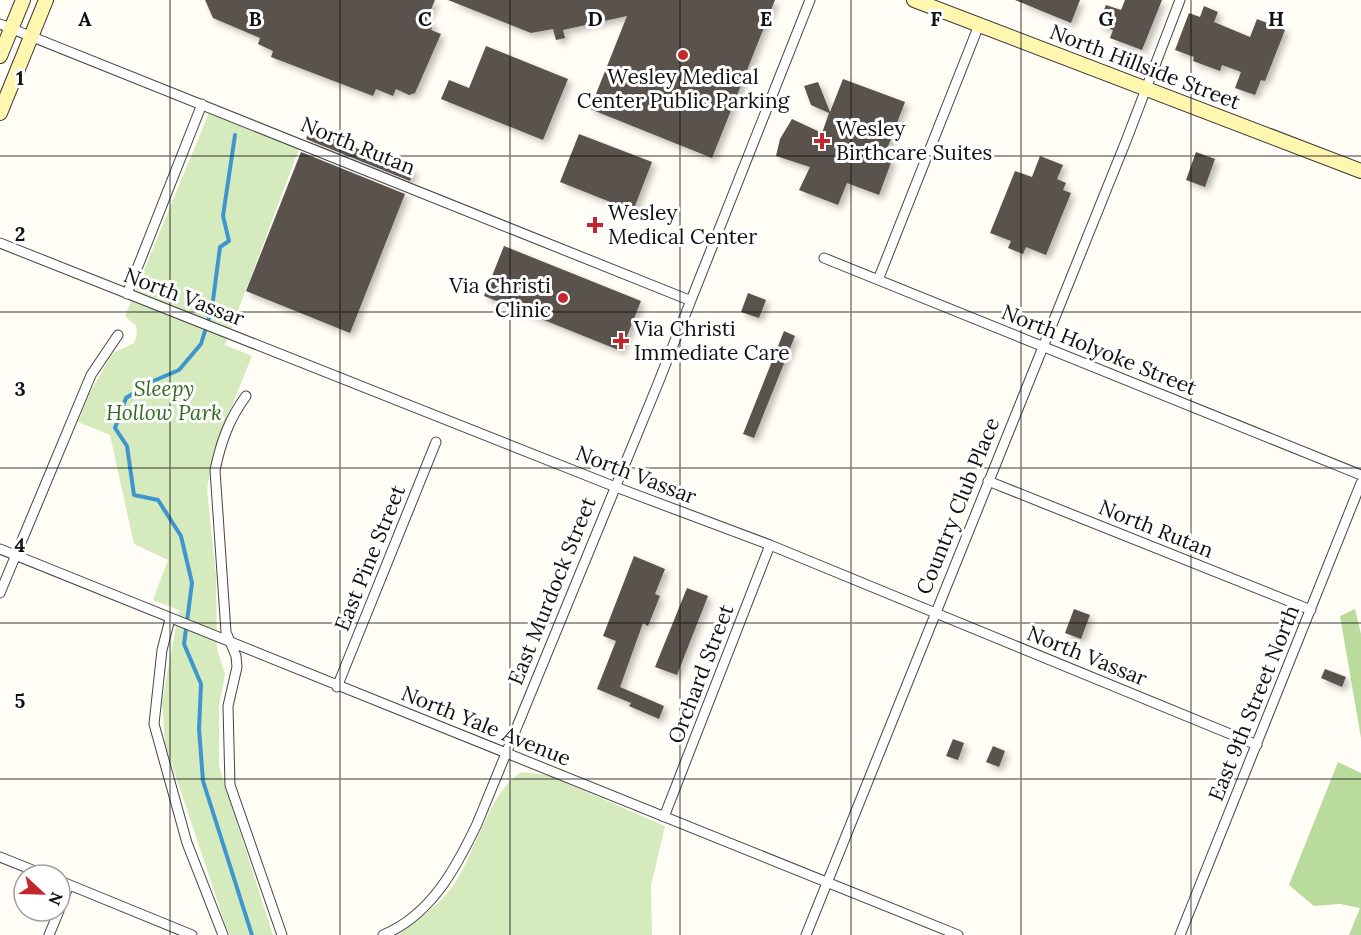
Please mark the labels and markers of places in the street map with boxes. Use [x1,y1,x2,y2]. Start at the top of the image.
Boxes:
marker: Wesley Medical Center Public Parking [676,48,690,62]
place label: Wesley Medical Center Public Parking [577,63,790,114]
place label: Wesley Birthcare Suites [836,115,992,166]
marker: Wesley Birthcare Suites [813,132,831,150]
place label: Wesley Medical Center [608,199,757,250]
marker: Wesley Medical Center [586,216,604,234]
place label: Via Christi Clinic [448,272,551,323]
marker: Via Christi Clinic [556,291,570,305]
place label: Via Christi Immediate Care [633,315,790,366]
marker: Via Christi Immediate Care [612,332,630,350]

